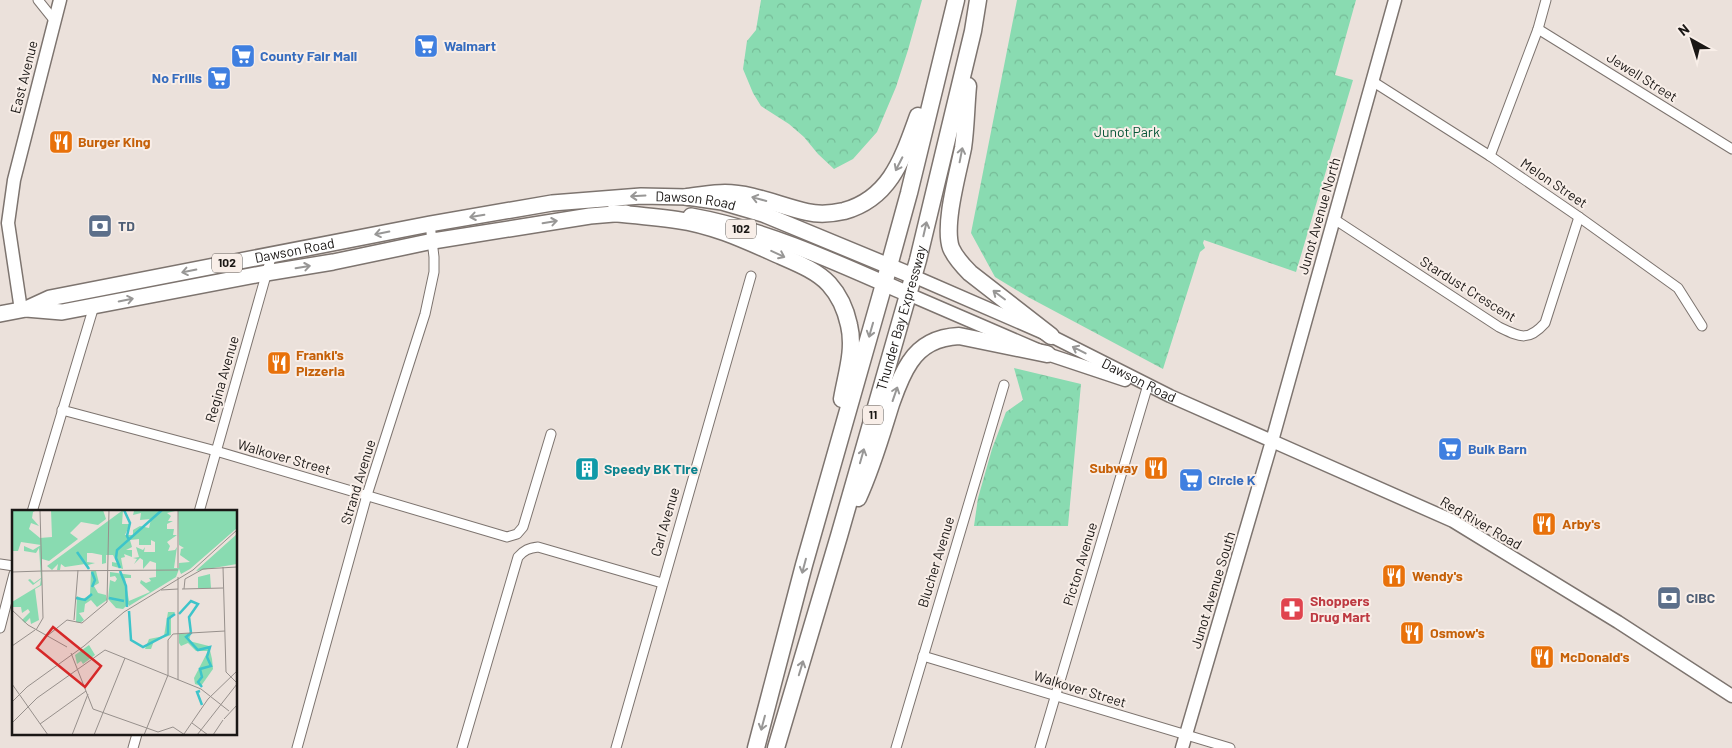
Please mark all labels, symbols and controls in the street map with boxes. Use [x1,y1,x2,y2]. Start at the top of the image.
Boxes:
north arrow [1667,15,1717,65]
text: N [1675,20,1692,39]
supermarket icon: Walmart [413,33,439,59]
place label: Walmart [444,37,496,54]
street label: East Avenue [6,39,41,115]
supermarket icon: County Fair Mall [230,43,256,69]
place label: County Fair Mall [260,47,357,64]
street label: Jewell Street [1604,48,1681,105]
supermarket icon: No Frills [206,65,232,91]
place label: No Frills [152,69,202,86]
park label: Junot Park [1094,123,1160,140]
restaurant icon: Burger King [48,129,74,155]
place label: Burger King [78,133,151,150]
one-way arrow [957,147,967,163]
street label: Melon Street [1518,154,1591,211]
street label: Junot Avenue North [1294,155,1343,276]
one-way arrow [894,156,904,171]
street label: Dawson Road [655,187,738,214]
one-way arrow [630,191,646,201]
one-way arrow [752,194,768,204]
one-way arrow [469,211,485,221]
bank icon: TD [87,213,113,239]
place label: TD [118,217,135,234]
one-way arrow [541,217,557,227]
road number: 102 [726,220,756,238]
one-way arrow [921,221,931,237]
one-way arrow [375,228,391,238]
street label: Dawson Road [253,234,336,266]
street label: Thunder Bay Expressway [872,243,929,392]
one-way arrow [770,250,785,260]
street label: Stardust Crescent [1417,252,1519,325]
road number: 102 [212,254,242,272]
one-way arrow [295,261,311,271]
one-way arrow [181,266,197,276]
one-way arrow [993,290,1006,301]
one-way arrow [118,294,134,304]
one-way arrow [866,322,876,338]
street label: Regina Avenue [201,334,242,424]
one-way arrow [1072,345,1087,354]
place label: Franki's Pizzeria [296,346,345,379]
restaurant icon: Franki's Pizzeria [266,350,292,376]
street label: Dawson Road [1099,354,1179,406]
one-way arrow [891,386,900,402]
road number: 11 [863,406,883,424]
street label: Walkover Street [236,435,333,478]
supermarket icon: Bulk Barn [1437,436,1463,462]
street label: Strand Avenue [337,437,378,526]
place label: Bulk Barn [1468,440,1527,457]
one-way arrow [857,448,867,464]
restaurant icon: Subway [1143,455,1169,481]
building icon: Speedy BK Tire [574,456,600,482]
place label: Subway [1090,459,1138,476]
place label: Speedy BK Tire [604,460,698,477]
supermarket icon: Circle K [1178,467,1204,493]
place label: Circle K [1208,471,1256,488]
street label: Carl Avenue [647,485,682,558]
street label: Red River Road [1437,492,1525,553]
inset map [12,510,238,736]
restaurant icon: Arby's [1531,511,1557,537]
street label: Blucher Avenue [914,514,957,609]
place label: Arby's [1562,515,1601,532]
street label: Picton Avenue [1059,520,1100,608]
street label: Junot Avenue South [1187,529,1238,651]
one-way arrow [799,557,809,573]
restaurant icon: Wendy's [1381,563,1407,589]
place label: Wendy's [1412,567,1463,584]
bank icon: CIBC [1656,585,1682,611]
place label: CIBC [1686,589,1715,606]
place label: Shoppers Drug Mart [1310,592,1370,625]
pharmacy icon: Shoppers Drug Mart [1279,596,1305,622]
restaurant icon: Osmow's [1399,620,1425,646]
place label: Osmow's [1430,624,1485,641]
restaurant icon: McDonald's [1529,644,1555,670]
place label: McDonald's [1560,648,1629,665]
one-way arrow [796,660,806,676]
street label: Walkover Street [1032,666,1129,711]
one-way arrow [757,714,767,730]

